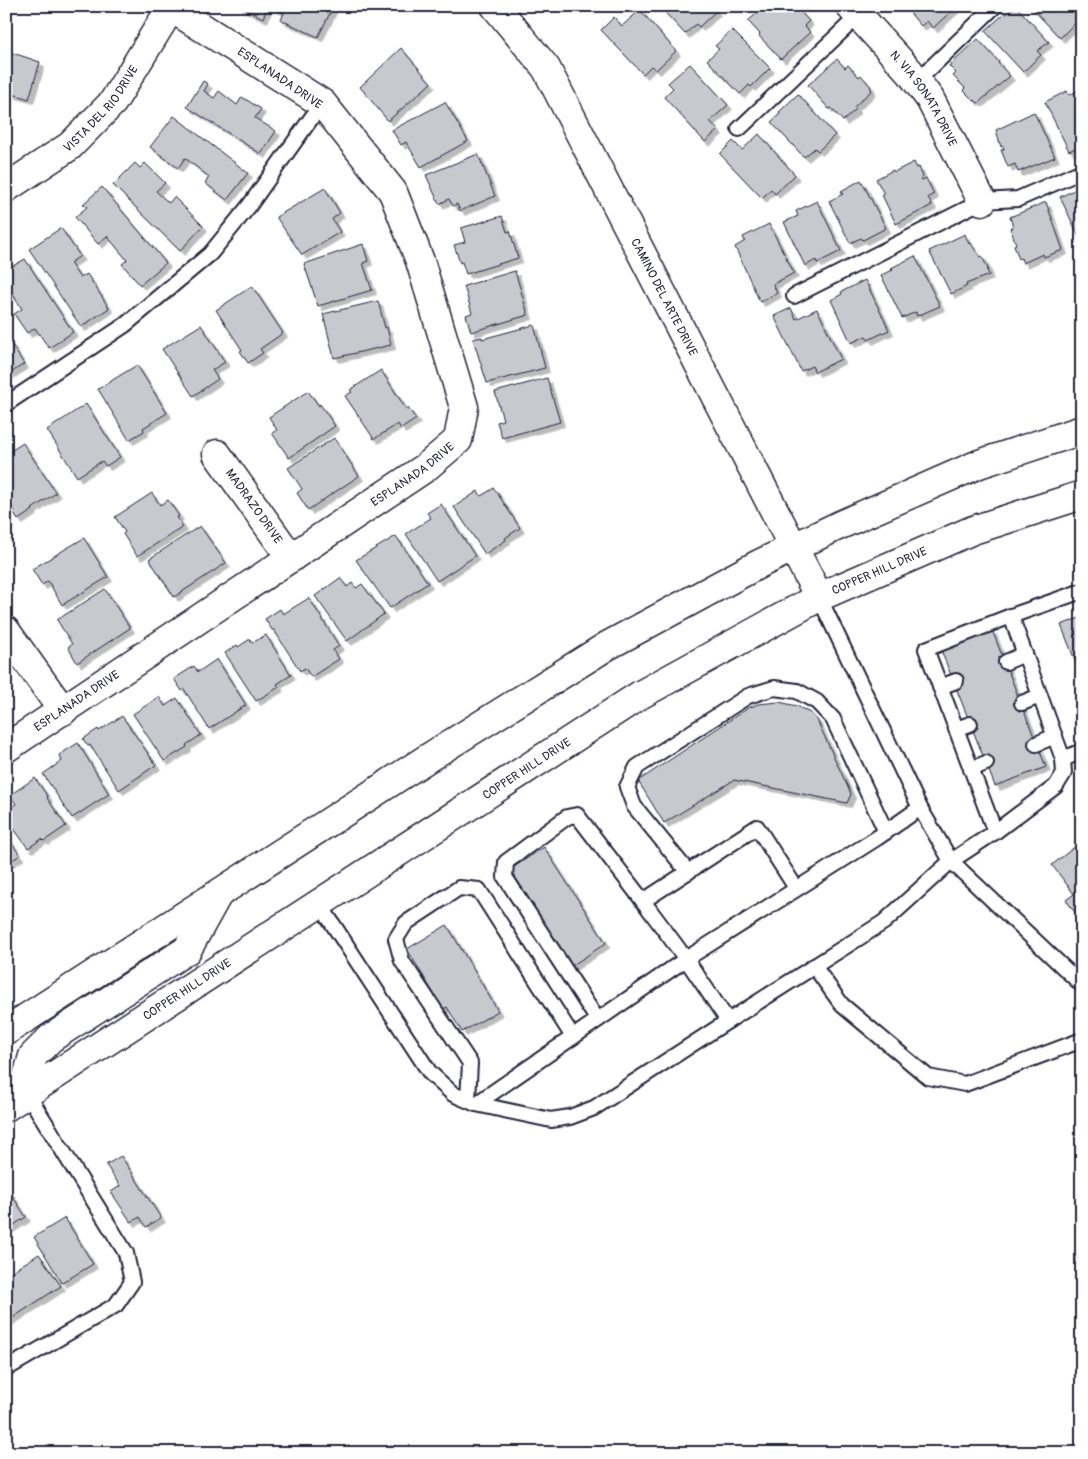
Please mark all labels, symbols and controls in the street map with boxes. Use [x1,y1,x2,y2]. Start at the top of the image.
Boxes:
street label: ESPLANADA DRIVE [234,44,325,112]
street label: N. VIA SONATA DRIVE [886,48,960,149]
street label: VISTA DEL RIO DRIVE [61,63,142,156]
street label: CAMINO DEL ARTE DRIVE [627,236,700,359]
street label: ESPLANADA DRIVE [368,439,458,510]
street label: MADRAZO DRIVE [222,466,285,547]
street label: COPPER HILL DRIVE [830,544,929,598]
street label: ESPLANADA DRIVE [31,667,123,735]
street label: COPPER HILL DRIVE [480,735,574,803]
street label: COPPER HILL DRIVE [140,956,234,1024]

